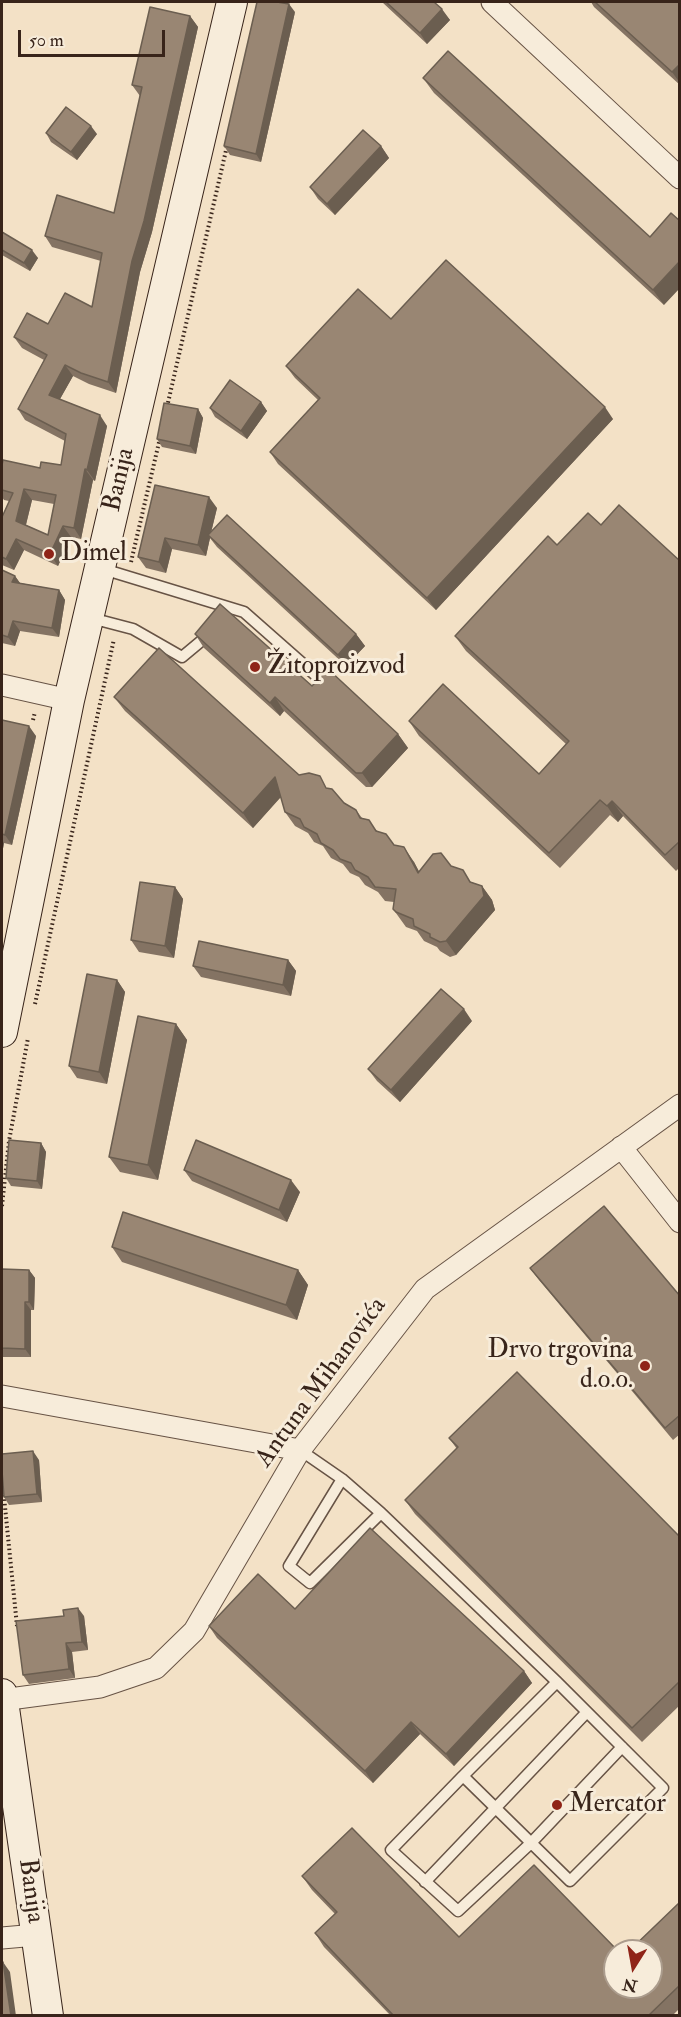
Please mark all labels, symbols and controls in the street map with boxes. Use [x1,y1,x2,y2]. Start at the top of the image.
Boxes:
scale bar [21,18,168,56]
text: 50 m [29,29,64,52]
street label: Banija [98,445,142,515]
place label: Dimel [61,538,127,570]
marker: Dimel [42,547,56,561]
place label: Žitoproizvod [267,651,405,683]
marker: Žitoproizvod [248,660,262,674]
street label: Antuna Mihanovića [250,1292,394,1474]
place label: Drvo trgovina d.o.o. [488,1335,633,1396]
marker: Drvo trgovina d.o.o. [638,1359,652,1373]
place label: Mercator [569,1789,666,1821]
marker: Mercator [550,1798,564,1812]
street label: Banija [10,1857,50,1925]
north arrow [603,1939,663,1999]
text: N [621,1974,639,1996]

